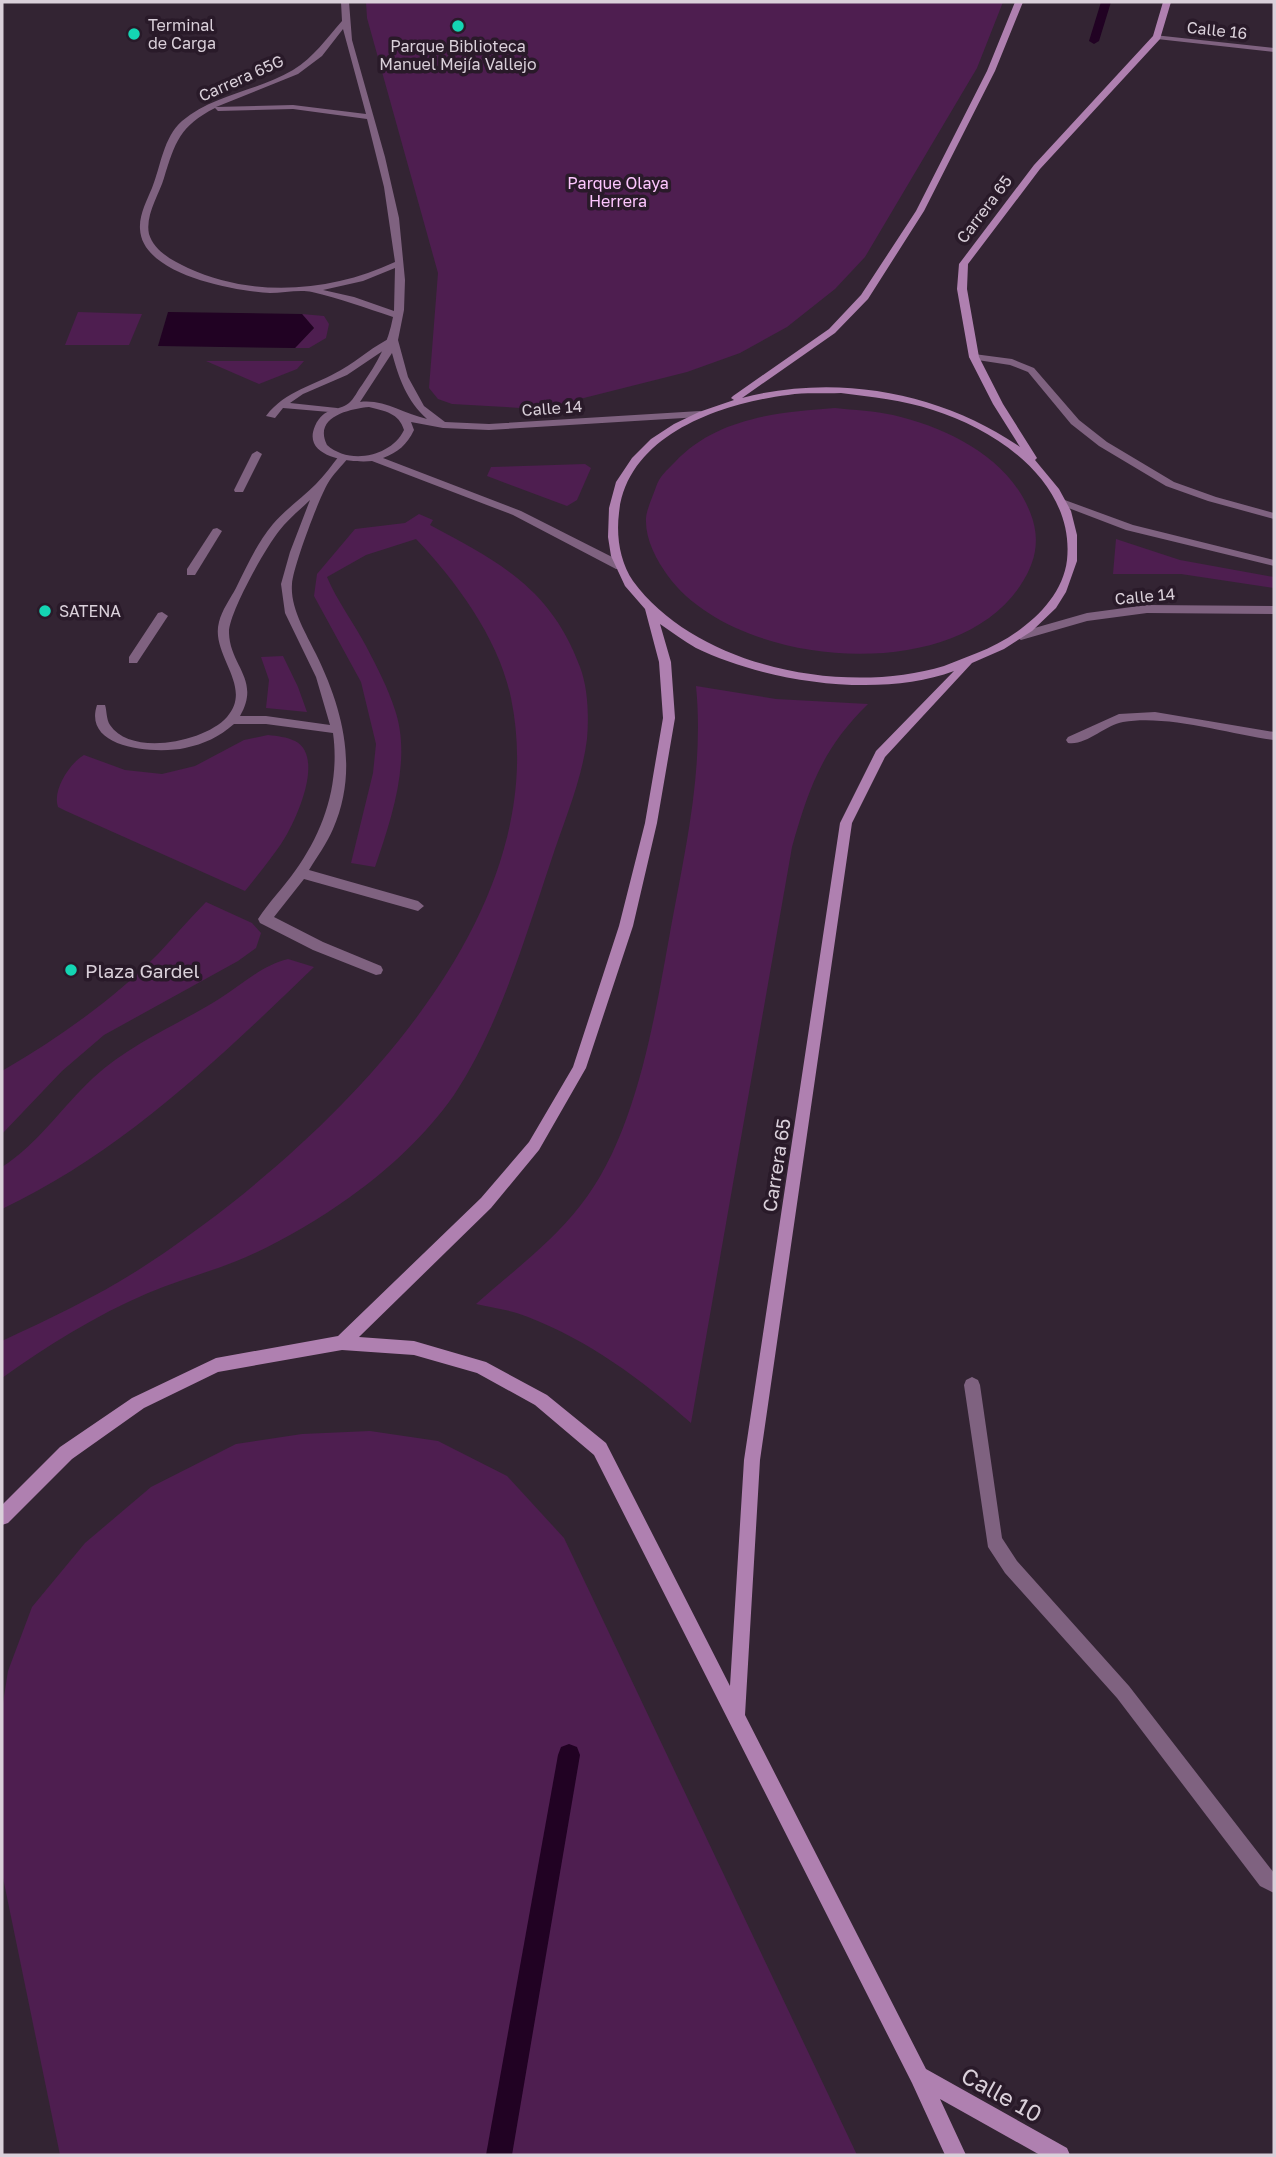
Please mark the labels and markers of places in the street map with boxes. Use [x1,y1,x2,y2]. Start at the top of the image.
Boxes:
place label: Terminal de Carga [148,15,216,53]
marker: Parque Biblioteca Manuel Mejía Vallejo [450,18,466,34]
marker: Terminal de Carga [126,26,142,42]
place label: Parque Biblioteca Manuel Mejía Vallejo [379,36,537,74]
place label: SATENA [59,601,121,621]
marker: SATENA [37,603,53,619]
place label: Plaza Gardel [85,959,200,982]
marker: Plaza Gardel [63,962,79,978]

